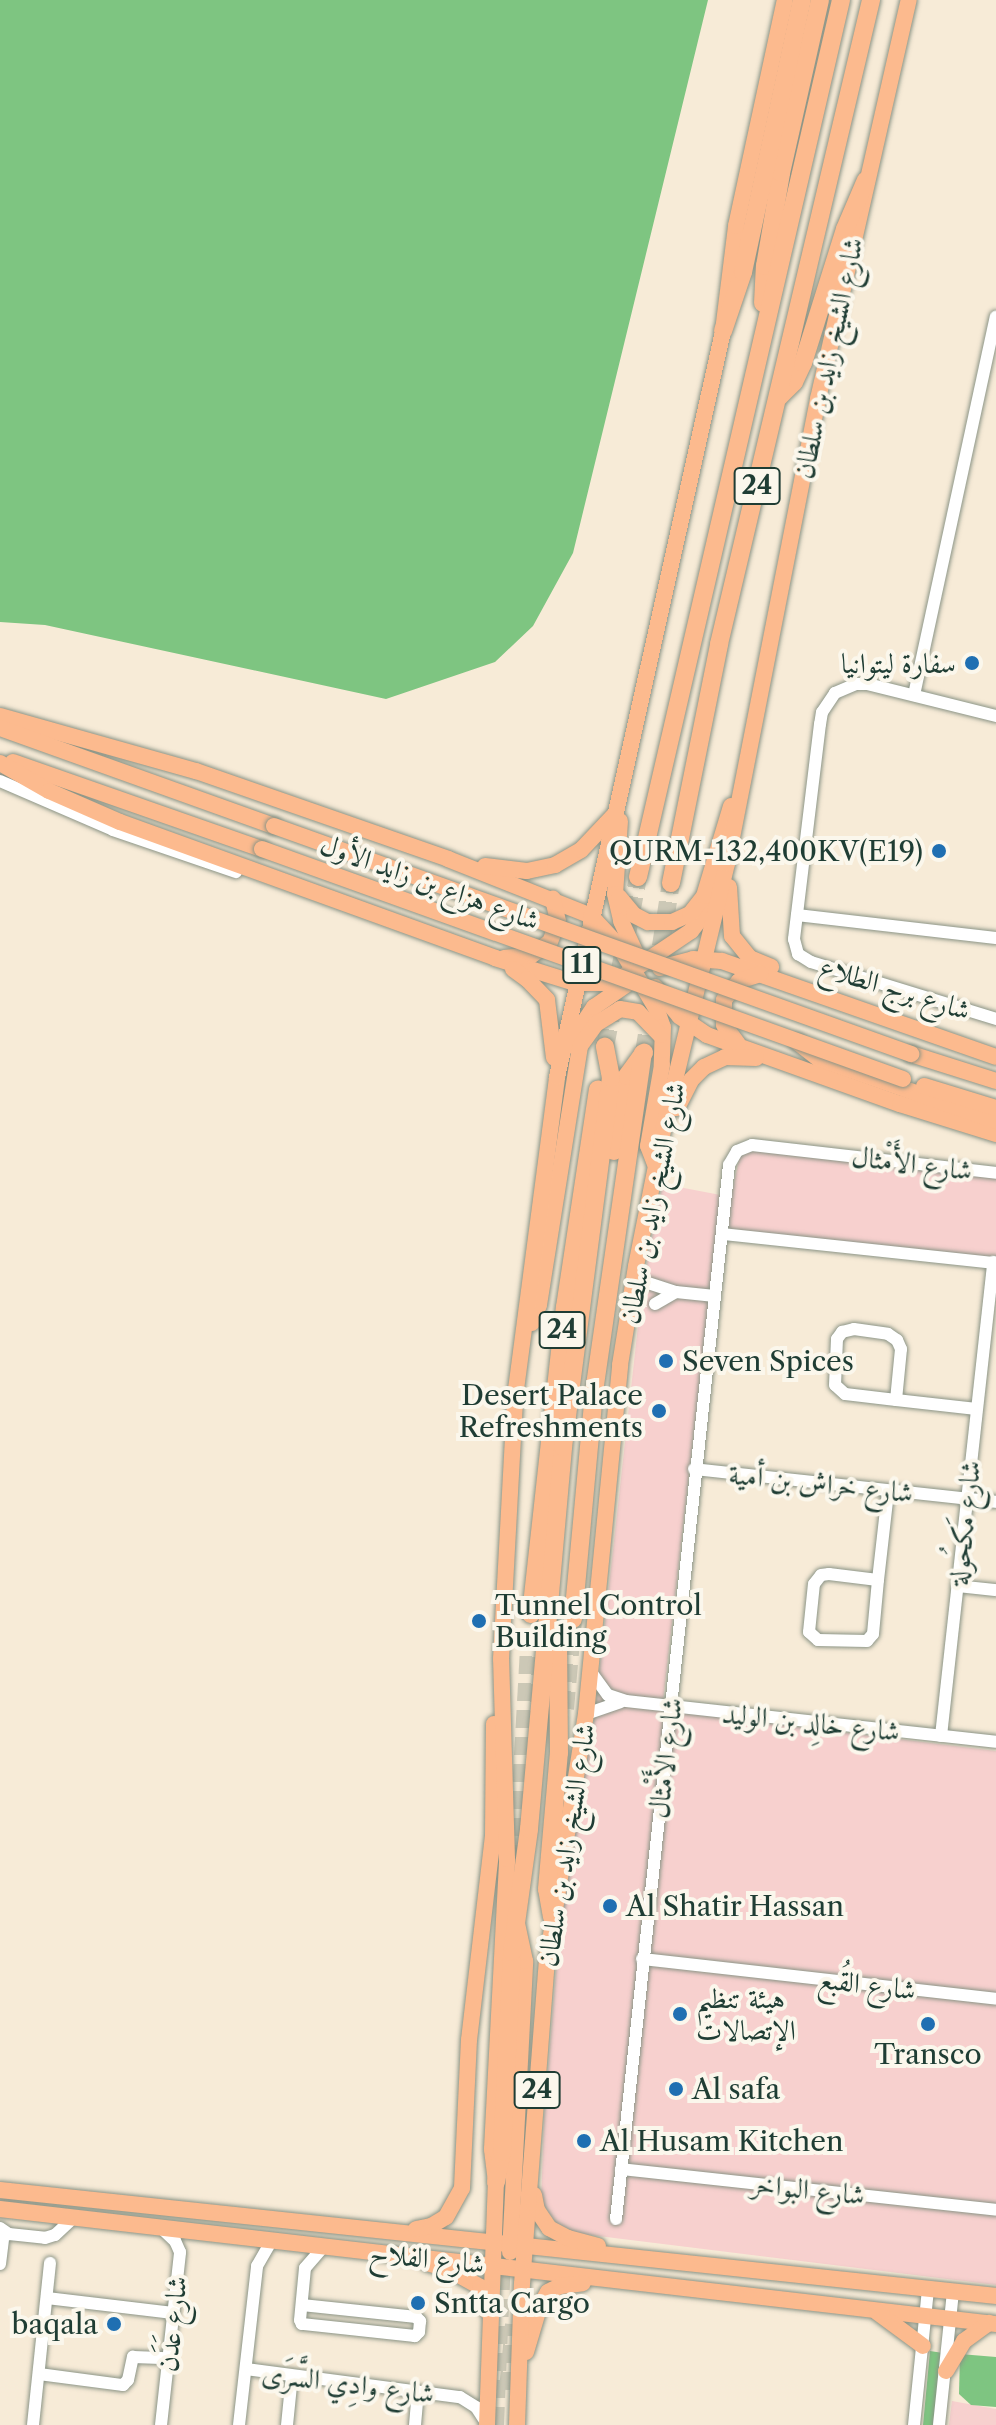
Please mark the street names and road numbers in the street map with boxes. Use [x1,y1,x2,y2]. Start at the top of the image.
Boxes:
street label: شارع الشيخ زايد بن سلطان [786,234,870,482]
road number: 24 [733,464,781,508]
street label: شارع هزاع بن زايد الأول [316,827,544,937]
road number: 11 [562,943,602,987]
street label: شارع برج الطلاع [815,949,975,1027]
street label: شارع الشيخ زايد بن سلطان [612,1079,692,1327]
street label: شارع الأَمْثال [850,1139,974,1187]
road number: 24 [538,1308,586,1352]
street label: شارع خراش بن أمية [727,1457,915,1509]
street label: شارع مَكحُولة [941,1459,987,1587]
street label: شارع الأَمْثال [641,1696,689,1820]
street label: شارع خالِد بن الوليد [721,1696,901,1748]
street label: شارع الشيخ زايد بن سلطان [530,1721,602,1969]
street label: شارع القُبع [816,1961,918,2007]
road number: 24 [513,2068,561,2112]
street label: شارع البواخر [749,2166,867,2212]
street label: شارع الفلاح [368,2235,486,2281]
street label: شارع عَدَن [150,2274,194,2374]
street label: شارع وادِي السَّرَى [260,2356,436,2410]

